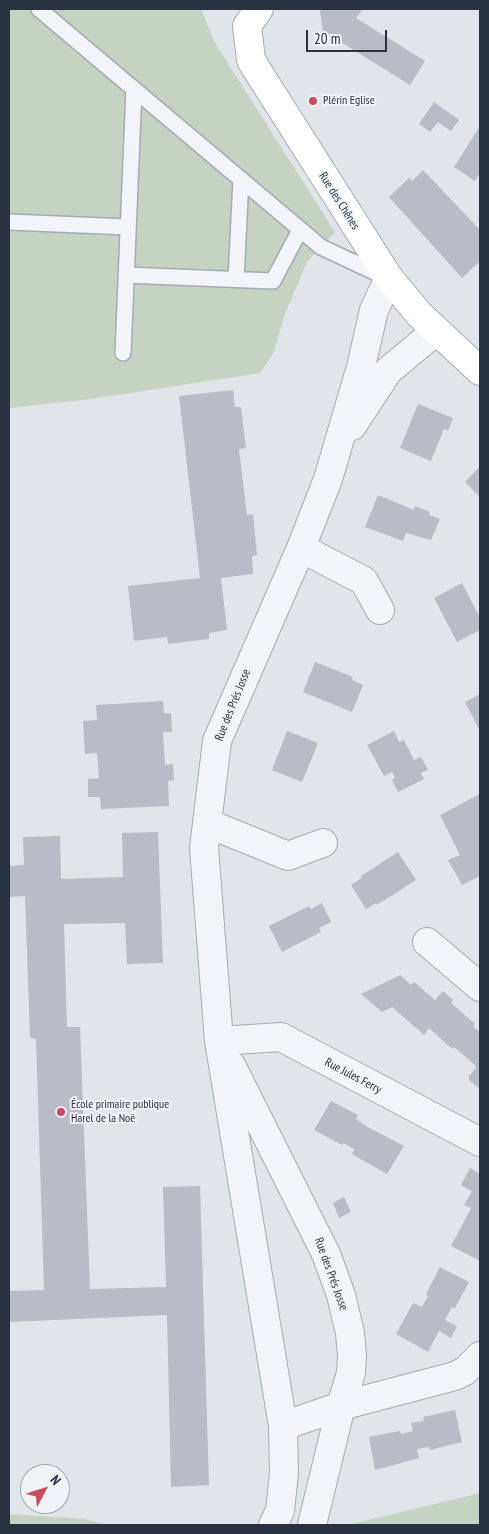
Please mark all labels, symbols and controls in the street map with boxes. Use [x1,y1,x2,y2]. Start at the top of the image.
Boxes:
scale bar [309,20,390,52]
text: 20 m [314,29,340,48]
place label: Plérin Eglise [323,94,375,108]
marker: Plérin Eglise [307,95,319,107]
street label: Rue des Chênes [316,170,362,232]
street label: Rue des Prés Josse [212,667,254,743]
street label: Rue Jules Ferry [322,1055,384,1097]
place label: École primaire publique Harel de la Noë [71,1098,169,1126]
marker: École primaire publique Harel de la Noë [55,1106,67,1118]
street label: Rue des Prés Josse [311,1236,351,1312]
north arrow [20,1464,70,1514]
text: N [46,1471,65,1489]

